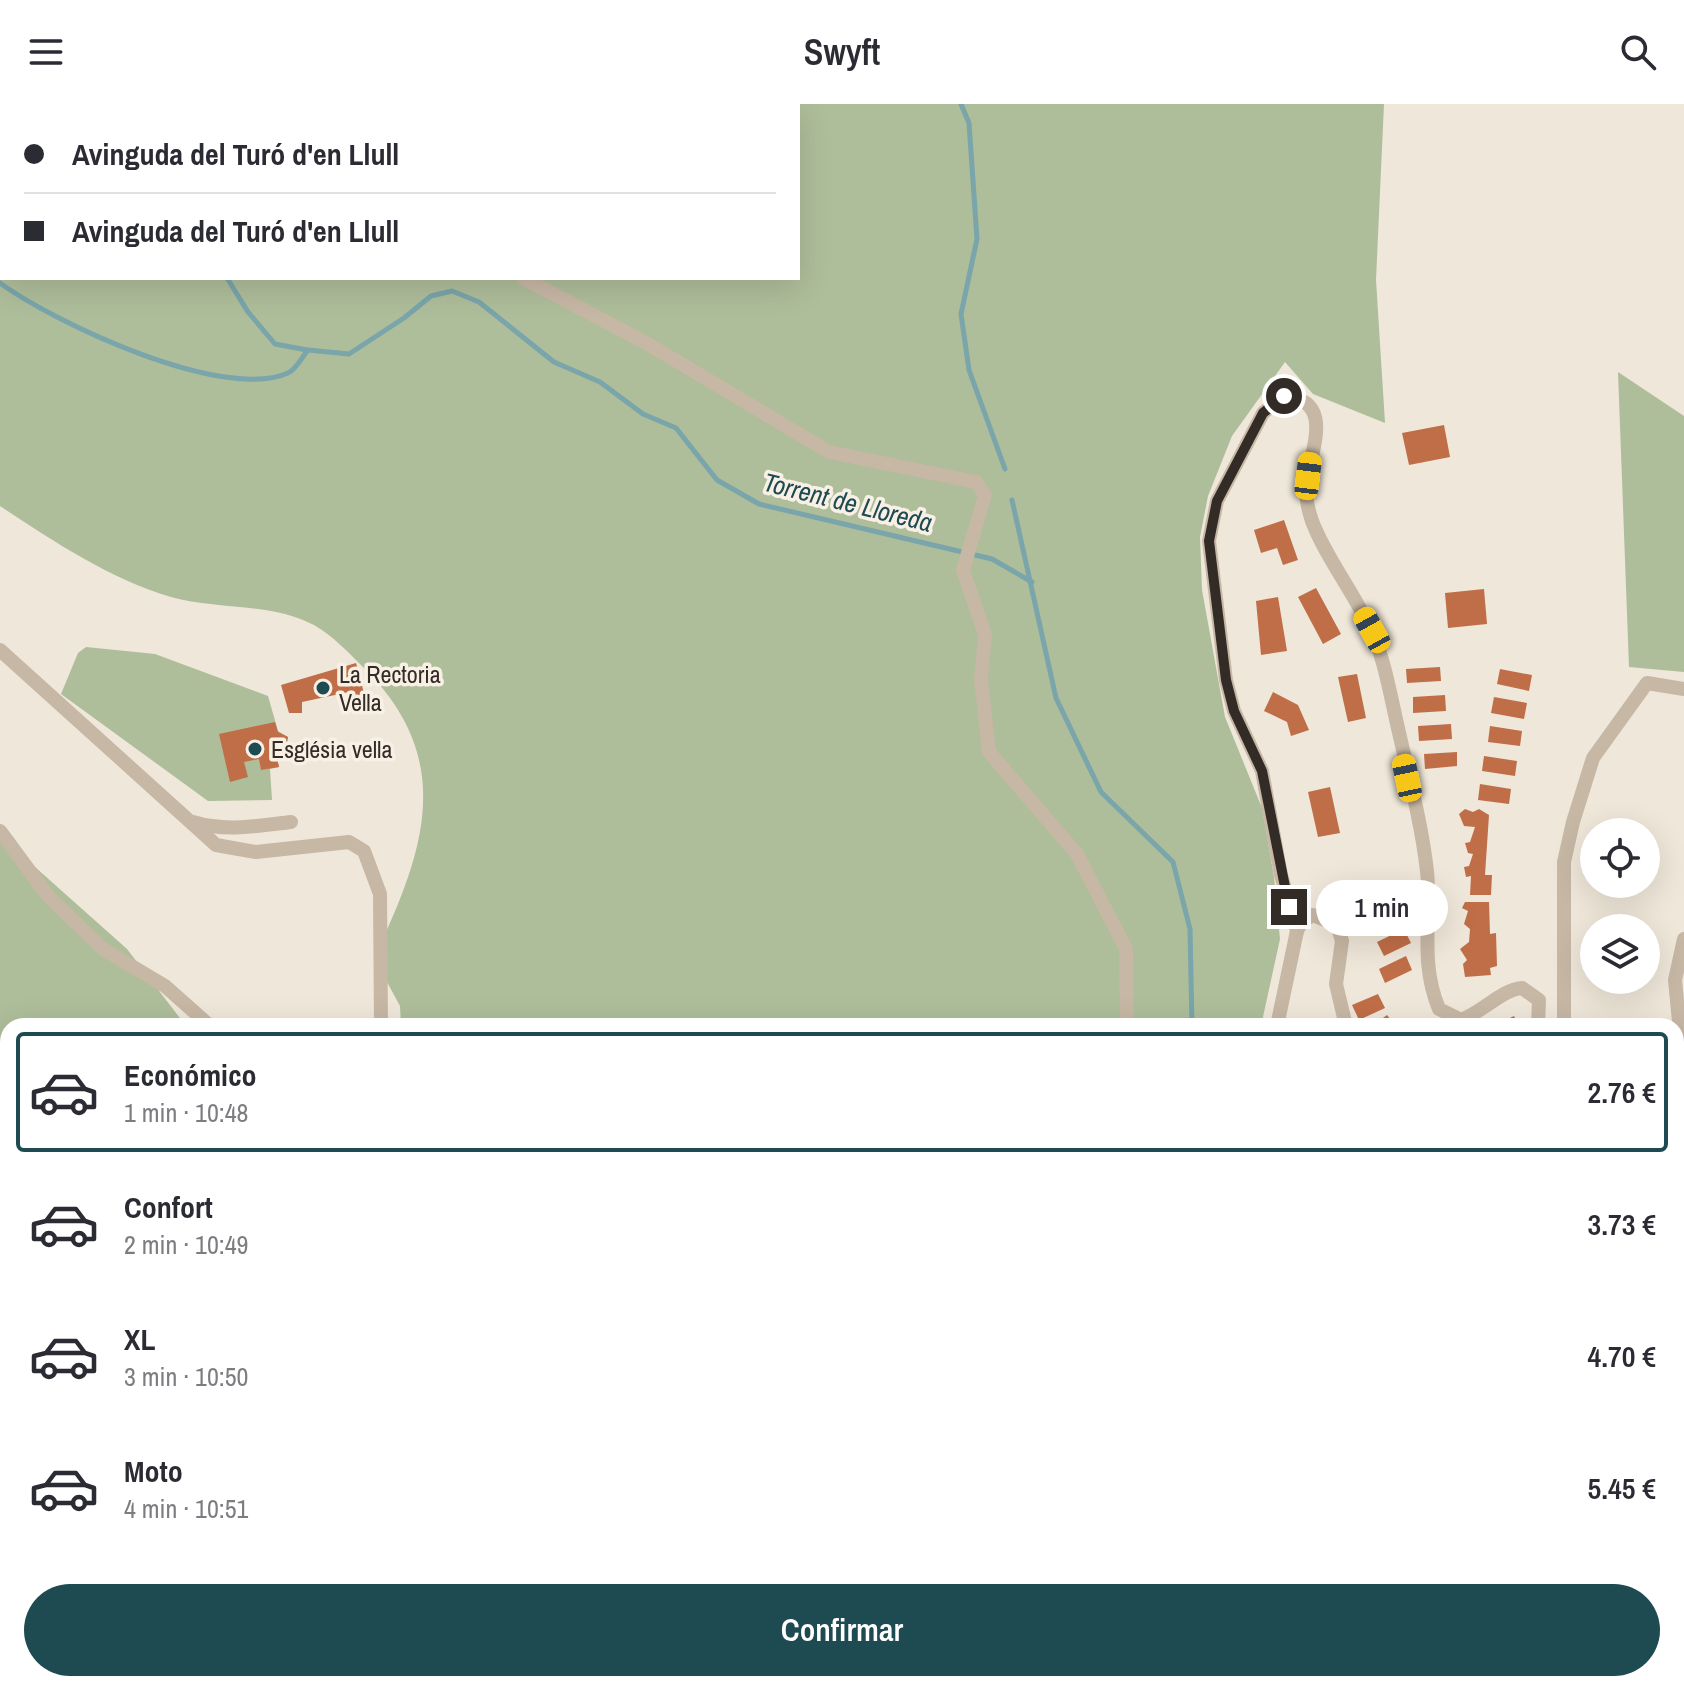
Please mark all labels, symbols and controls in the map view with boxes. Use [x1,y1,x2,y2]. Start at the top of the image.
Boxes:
text: Swyft [804,28,880,76]
icon: menu [24,30,68,74]
icon: search [1616,30,1660,74]
text: Avinguda del Turó d'en Llull [72,134,399,174]
text: Avinguda del Turó d'en Llull [72,211,399,251]
route start [1266,378,1302,414]
car [1293,451,1323,501]
water label: Torrent de Lloreda [760,464,936,540]
car [1350,603,1394,657]
place label: La Rectoria Vella [339,658,441,718]
marker: La Rectoria Vella [314,679,332,697]
place label: Església vella [271,733,392,765]
marker: Església vella [246,740,264,758]
car [1390,752,1424,804]
map controls [1580,818,1660,994]
button: locate [1580,818,1660,898]
callout: 1 min [1317,879,1449,935]
route end [1271,889,1307,925]
text: 1 min [1355,890,1409,925]
button: layers [1580,914,1660,994]
text: Económico [124,1055,257,1095]
icon: car [28,1056,100,1128]
text: 2.76 € [1588,1072,1656,1112]
text: 1 min · 10:48 [124,1095,248,1130]
text: Confort [124,1187,213,1227]
icon: car [28,1188,100,1260]
text: 3.73 € [1588,1204,1656,1244]
text: 2 min · 10:49 [124,1227,248,1262]
text: XL [124,1319,155,1359]
icon: car [28,1320,100,1392]
text: 4.70 € [1588,1336,1656,1376]
text: 3 min · 10:50 [124,1359,248,1394]
text: Moto [124,1451,183,1491]
icon: car [28,1452,100,1524]
text: 5.45 € [1588,1468,1656,1508]
text: 4 min · 10:51 [124,1491,248,1526]
button: Confirmar [24,1584,1660,1676]

